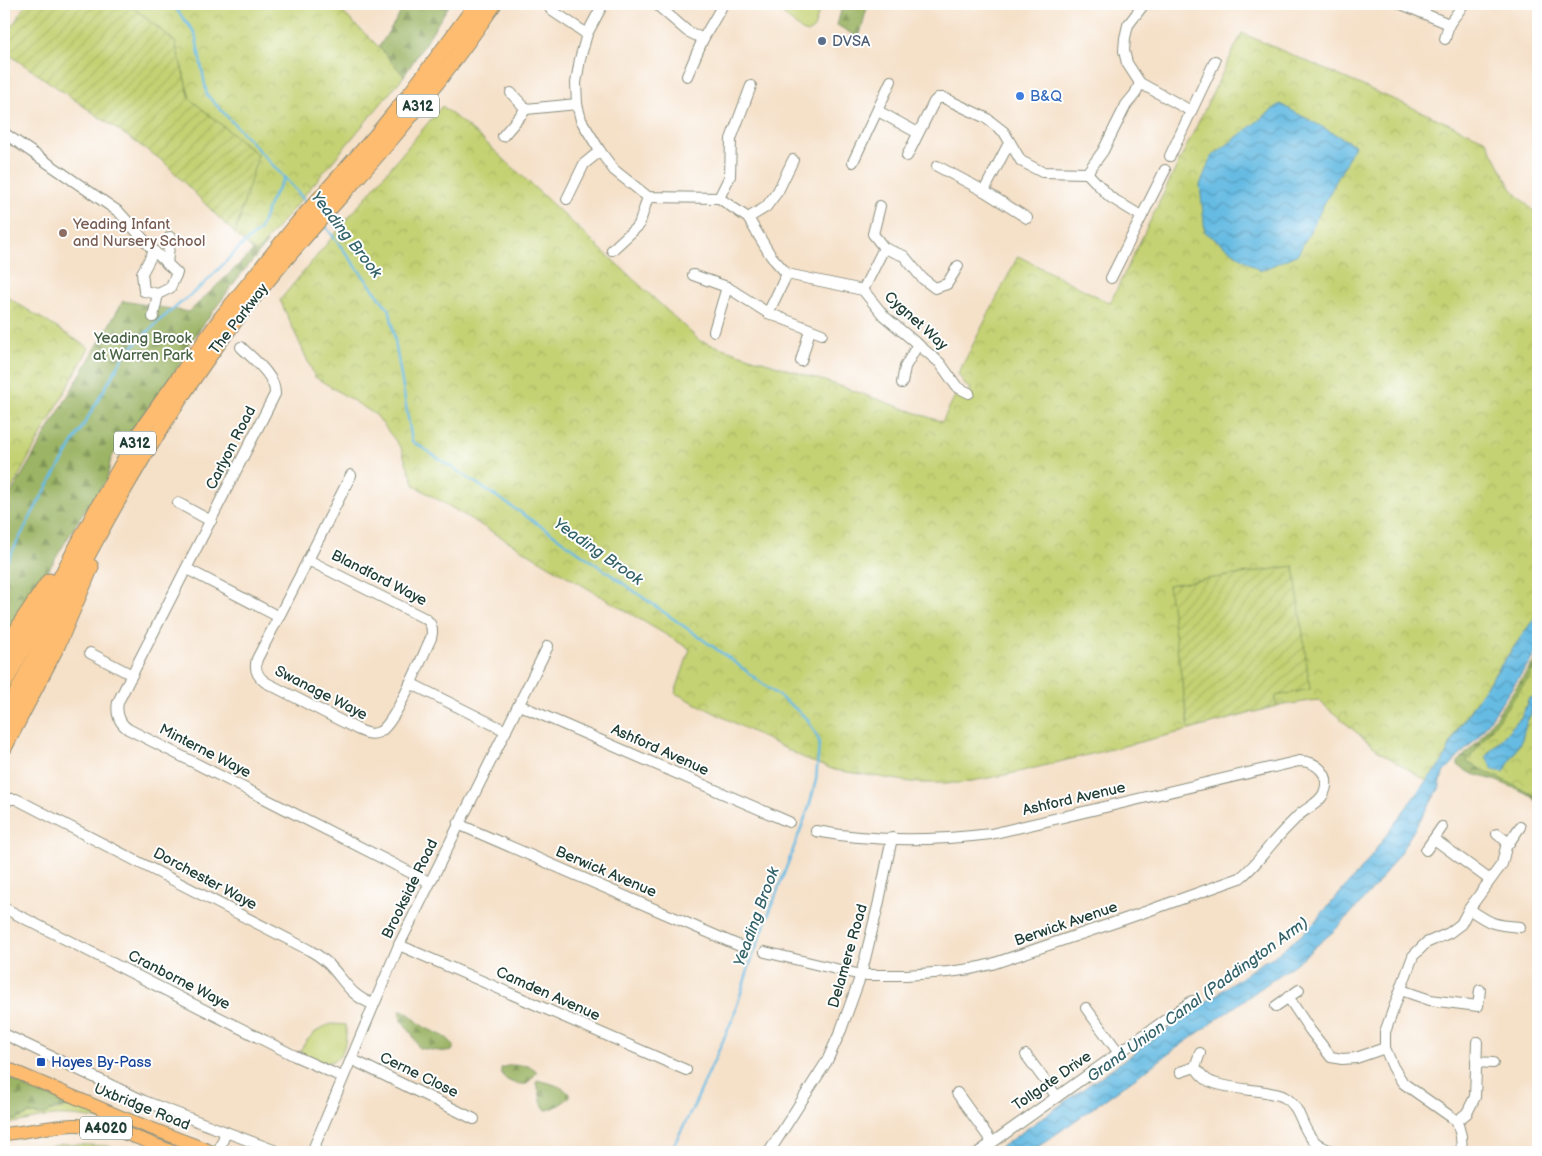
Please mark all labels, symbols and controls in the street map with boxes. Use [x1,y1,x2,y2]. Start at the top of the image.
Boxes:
place label: DVSA [832,32,871,51]
marker: DVSA [816,35,828,47]
place label: B&Q [1030,87,1062,106]
marker: B&Q [1014,90,1026,102]
road number: A312 [397,94,439,118]
water label: Yeading Brook [306,188,386,283]
place label: Yeading Infant and Nursery School [72,215,205,251]
marker: Yeading Infant and Nursery School [57,227,69,239]
street label: The Parkway [205,279,273,358]
street label: Cygnet Way [880,287,952,355]
park label: Yeading Brook at Warren Park [93,329,194,365]
street label: Carlyon Road [202,403,260,493]
road number: A312 [114,432,156,454]
water label: Yeading Brook [550,514,647,590]
street label: Blandford Waye [328,546,430,610]
street label: Swanage Waye [271,661,371,725]
street label: Minterne Waye [156,720,254,782]
street label: Ashford Avenue [608,720,712,780]
street label: Ashford Avenue [1021,778,1127,820]
street label: Brookside Road [378,836,442,942]
street label: Berwick Avenue [553,842,659,902]
street label: Dorchester Waye [150,844,260,914]
water label: Yeading Brook [730,864,784,969]
street label: Berwick Avenue [1012,897,1120,951]
street label: Delamere Road [824,902,872,1010]
water label: Grand Union Canal (Paddington Arm) [1084,913,1312,1087]
street label: Cranborne Waye [125,946,233,1014]
street label: Camden Avenue [493,963,603,1025]
street label: Tollgate Drive [1009,1047,1095,1115]
street label: Cerne Close [377,1048,462,1102]
place label: Hayes By-Pass [51,1053,152,1072]
marker: Hayes By-Pass [35,1056,47,1068]
street label: Uxbridge Road [91,1079,193,1135]
road number: A4020 [80,1116,132,1140]

